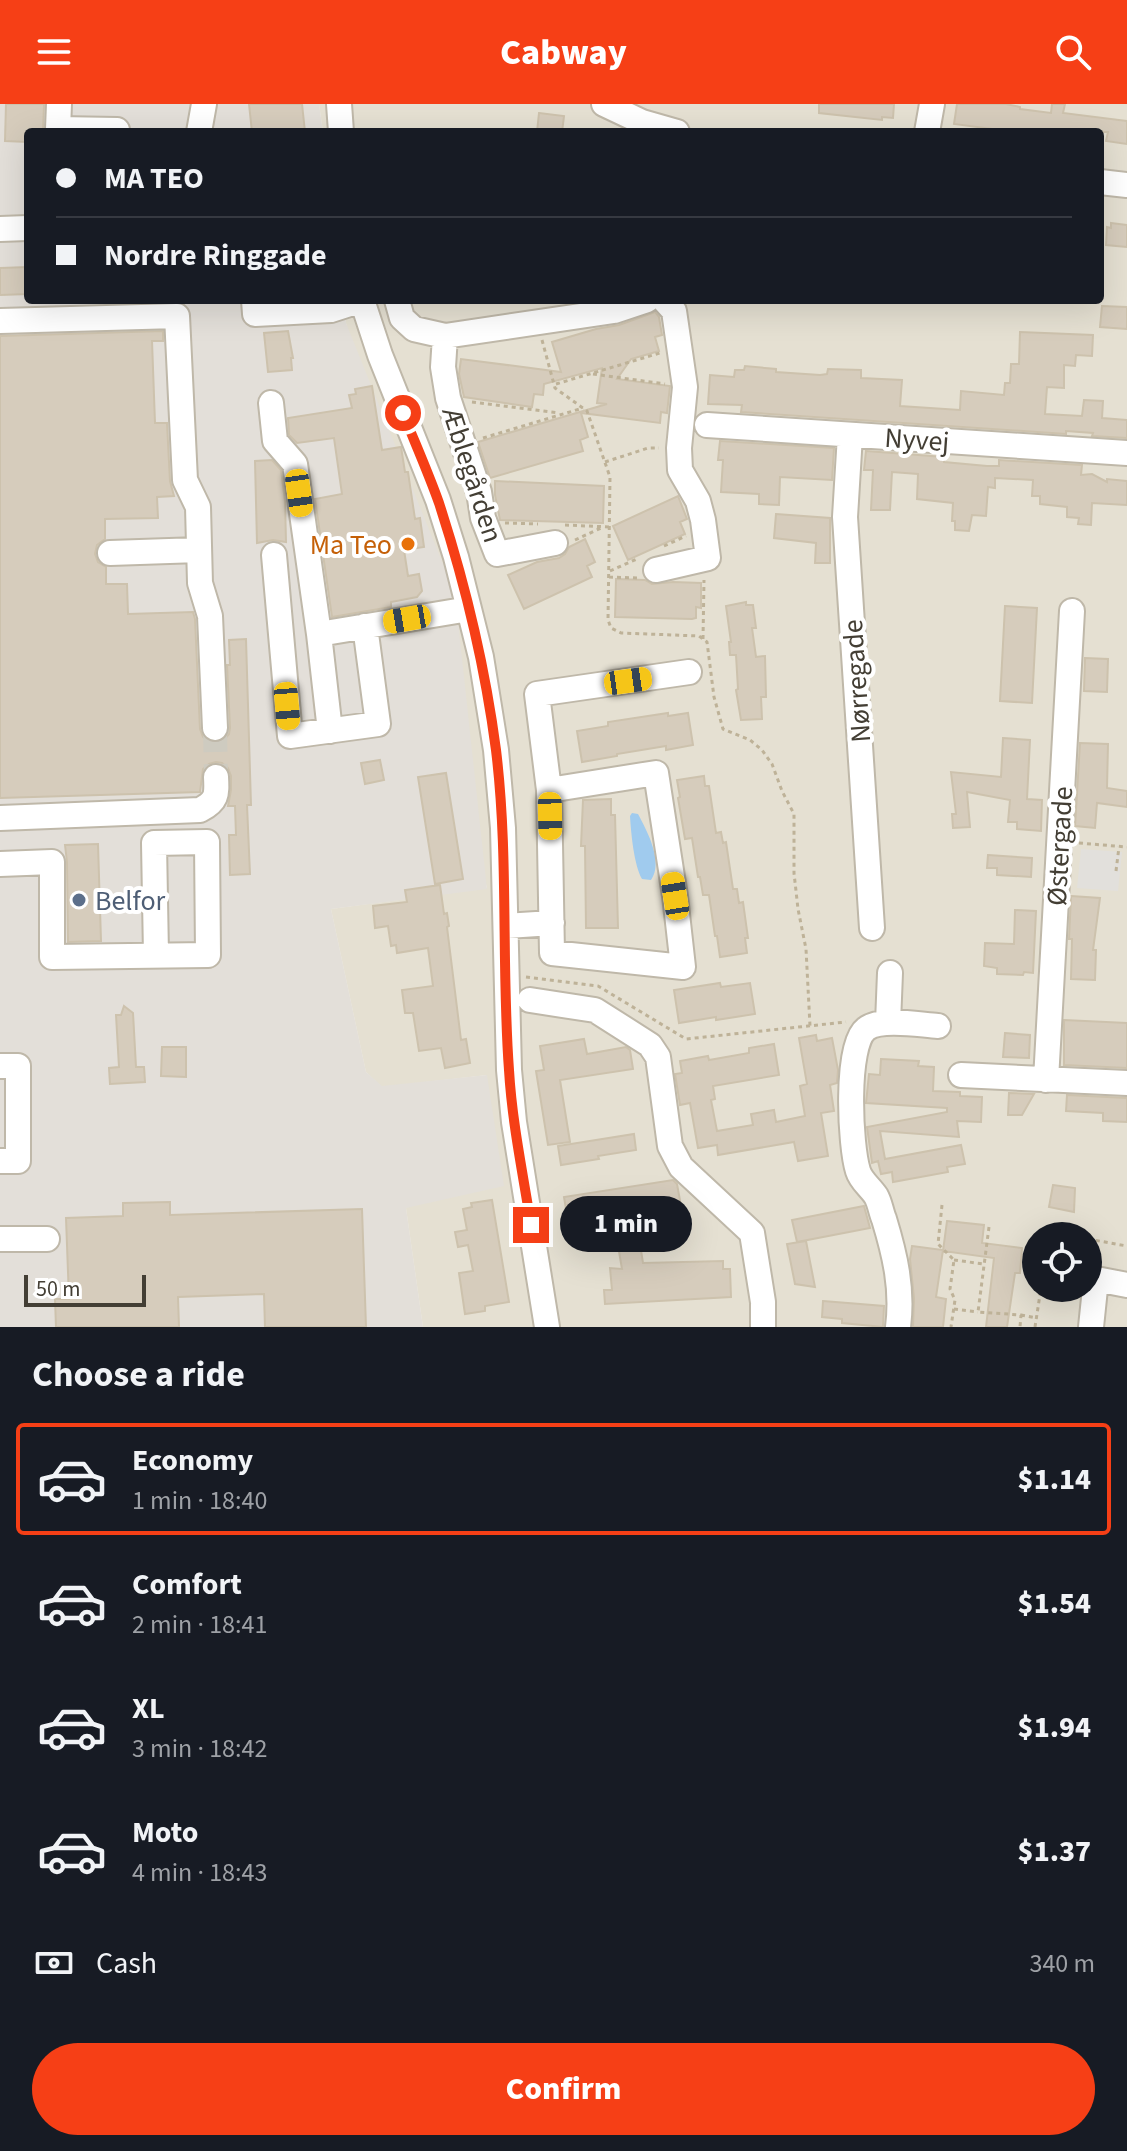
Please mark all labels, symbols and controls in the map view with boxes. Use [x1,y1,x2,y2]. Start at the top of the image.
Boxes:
text: Cabway [500,27,627,78]
icon: menu [32,30,76,74]
icon: search [1051,30,1095,74]
text: MA TEO [104,157,204,200]
text: Nordre Ringgade [104,234,326,277]
route start [385,395,421,431]
street label: Æblegården [431,401,513,548]
street label: Nyvej [883,418,951,462]
car [284,468,314,518]
place label: Ma Teo [310,525,392,565]
marker: Ma Teo [399,535,417,553]
car [381,603,433,635]
street label: Nørregade [833,618,881,744]
car [603,666,653,696]
car [273,681,301,731]
street label: Østergade [1037,785,1083,907]
car [538,792,562,840]
car [659,870,691,922]
place label: Belfor [95,881,166,921]
marker: Belfor [70,891,88,909]
callout: 1 min [559,1197,691,1253]
text: 1 min [594,1205,658,1242]
route end [513,1207,549,1243]
map controls [1022,1222,1102,1302]
button: locate [1022,1222,1102,1302]
scale bar [24,1271,146,1307]
text: 50 m [36,1273,81,1305]
text: Choose a ride [32,1349,245,1400]
text: Economy [132,1439,253,1482]
icon: car [36,1443,108,1515]
text: $1.14 [1018,1458,1091,1501]
text: 1 min · 18:40 [132,1482,267,1519]
text: Comfort [132,1563,242,1606]
icon: car [36,1567,108,1639]
text: $1.54 [1018,1582,1091,1625]
text: 2 min · 18:41 [132,1606,267,1643]
text: XL [132,1687,165,1730]
icon: car [36,1691,108,1763]
text: $1.94 [1018,1706,1091,1749]
text: 3 min · 18:42 [132,1730,267,1767]
text: Moto [132,1811,198,1854]
icon: car [36,1815,108,1887]
text: $1.37 [1018,1830,1091,1873]
text: 4 min · 18:43 [132,1854,267,1891]
icon: cash [32,1941,76,1985]
text: Cash [96,1942,157,1985]
text: 340 m [1029,1945,1095,1982]
button: Confirm [32,2043,1095,2135]

